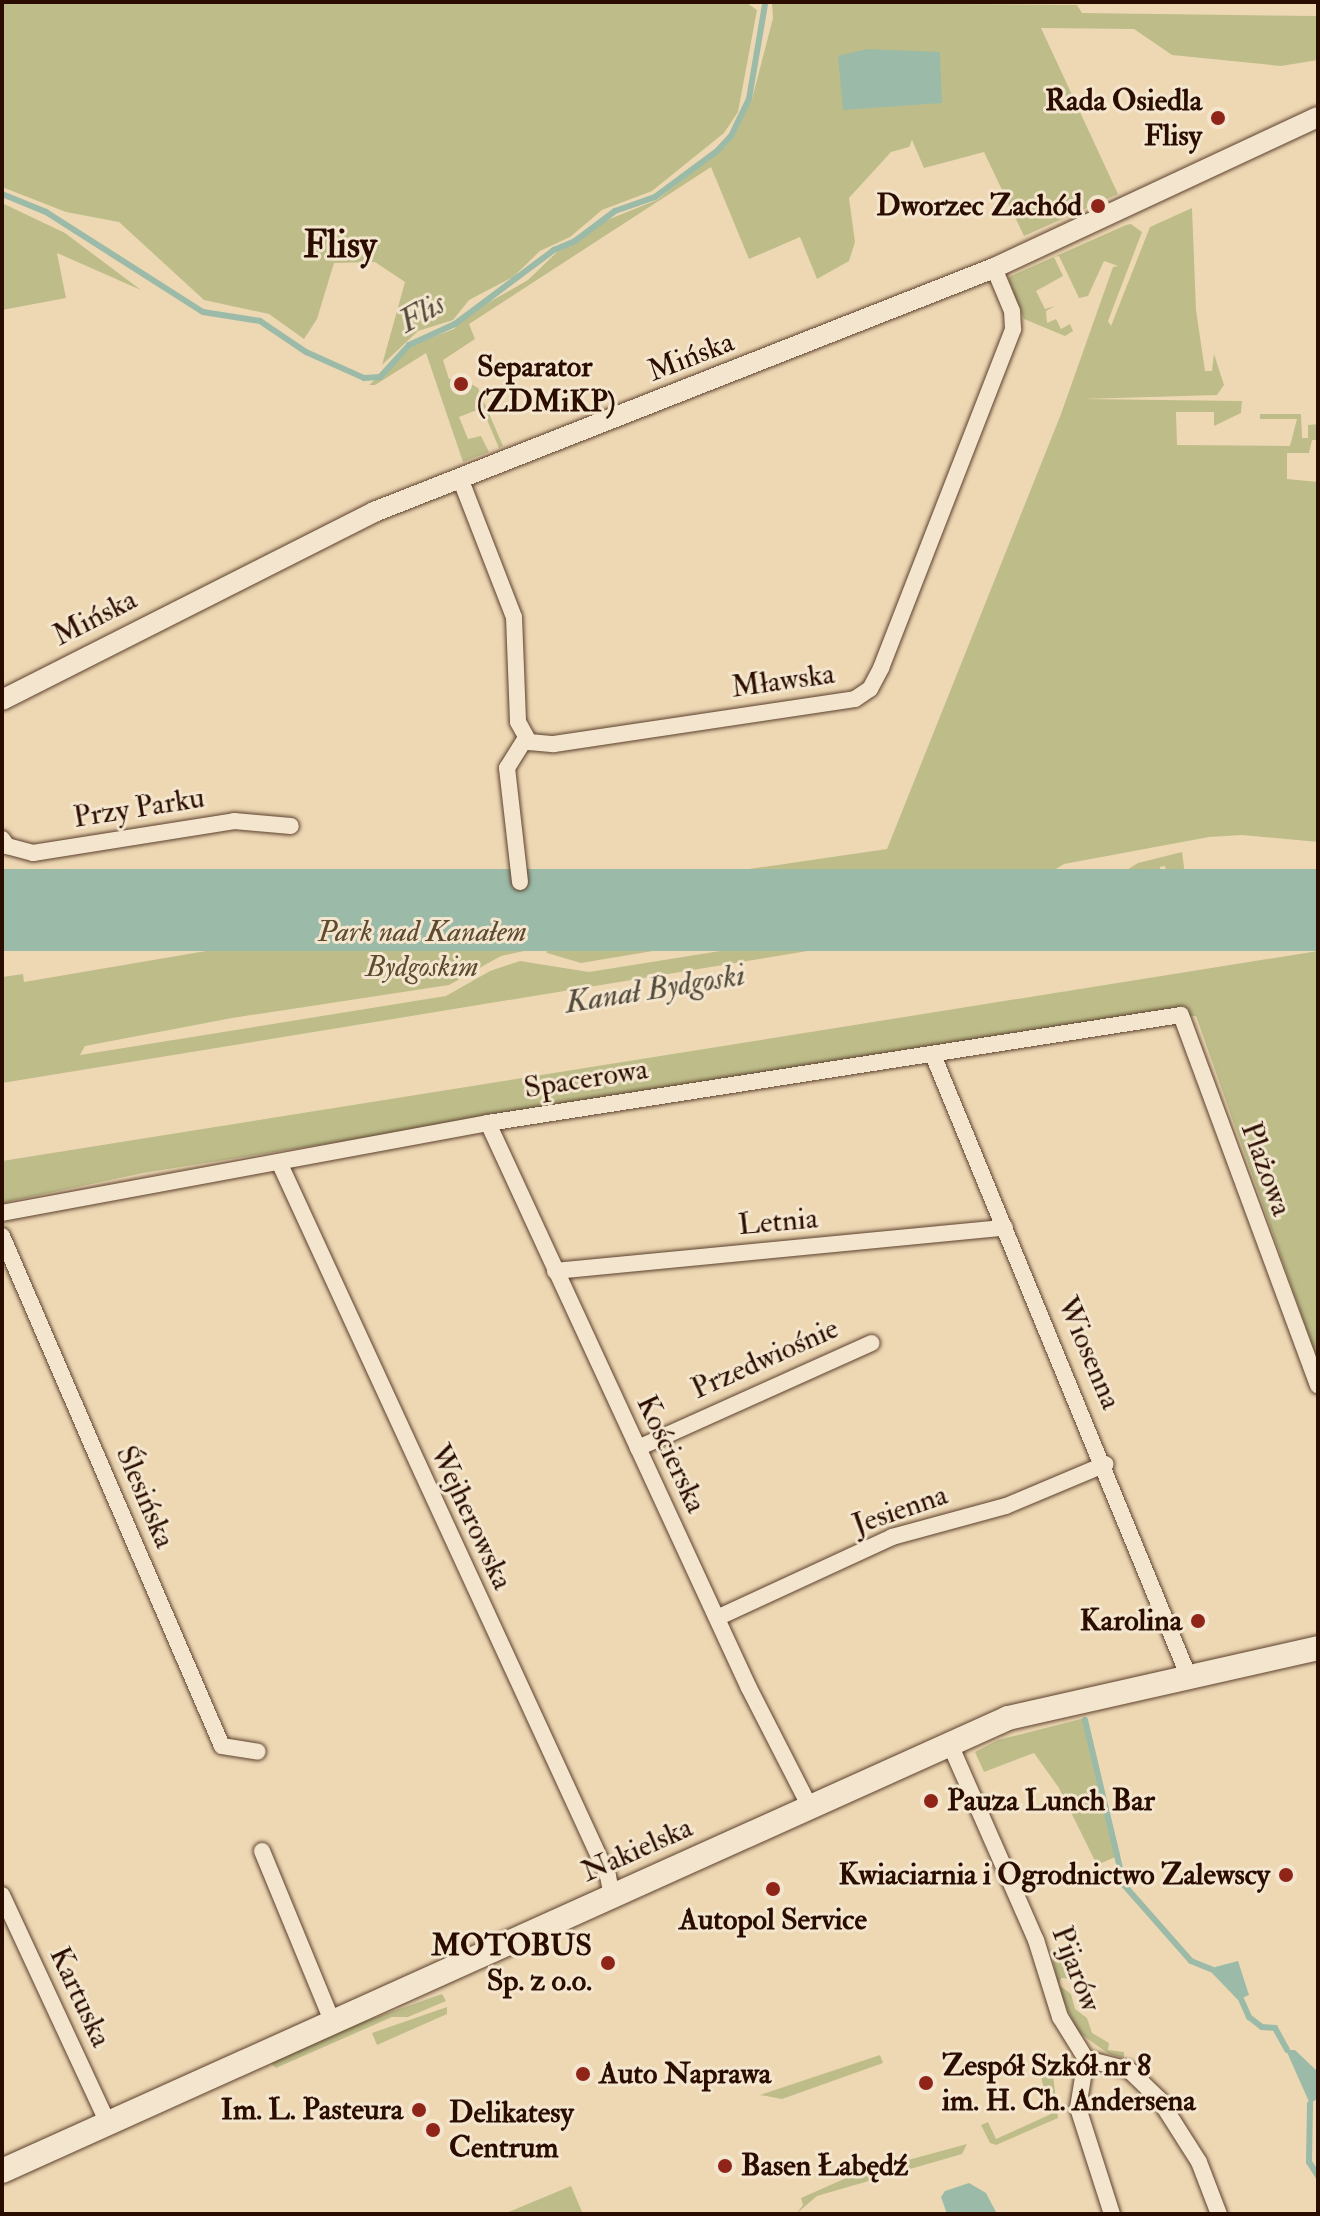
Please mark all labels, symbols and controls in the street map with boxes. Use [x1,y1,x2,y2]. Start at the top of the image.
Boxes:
place label: Rada Osiedla Flisy [1045,83,1202,154]
marker: Rada Osiedla Flisy [1209,109,1227,127]
place label: Dworzec Zachód [876,188,1082,224]
marker: Dworzec Zachód [1089,197,1107,215]
district label: Flisy [303,223,377,269]
water label: Flis [392,285,452,341]
street label: Mińska [643,324,739,390]
place label: Separator (ZDMiKP) [477,349,616,420]
marker: Separator (ZDMiKP) [452,375,470,393]
street label: Mińska [47,582,143,654]
street label: Mławska [729,656,837,706]
street label: Przy Parku [71,780,207,836]
park label: Park nad Kanałem Bydgoskim [317,914,527,984]
water label: Kanał Bydgoski [562,956,748,1022]
street label: Spacerowa [521,1051,651,1107]
street label: Plażowa [1232,1117,1300,1221]
street label: Letnia [737,1201,819,1243]
street label: Wiosenna [1049,1291,1129,1415]
street label: Przedwiośnie [686,1311,844,1407]
street label: Kościerska [628,1389,714,1519]
street label: Wejherowska [422,1439,520,1595]
street label: Ślesińska [107,1441,183,1553]
street label: Jesienna [848,1477,952,1543]
place label: Karolina [1080,1603,1182,1639]
marker: Karolina [1189,1612,1207,1630]
place label: Pauza Lunch Bar [947,1783,1155,1819]
marker: Pauza Lunch Bar [922,1792,940,1810]
street label: Nakielska [576,1810,698,1890]
place label: Kwiaciarnia i Ogrodnictwo Zalewscy [838,1857,1270,1893]
marker: Kwiaciarnia i Ogrodnictwo Zalewscy [1277,1866,1295,1884]
marker: Autopol Service [764,1880,782,1898]
place label: Autopol Service [679,1902,867,1938]
street label: Pijarów [1043,1921,1109,2017]
place label: MOTOBUS Sp. z o.o. [431,1928,592,1998]
street label: Kartuska [41,1941,119,2053]
marker: MOTOBUS Sp. z o.o. [599,1954,617,1972]
place label: Zespół Szkół nr 8 im. H. Ch. Andersena [942,2048,1196,2118]
place label: Auto Naprawa [599,2056,771,2092]
marker: Auto Naprawa [574,2065,592,2083]
marker: Zespół Szkół nr 8 im. H. Ch. Andersena [917,2074,935,2092]
place label: Im. L. Pasteura [221,2092,403,2128]
place label: Delikatesy Centrum [449,2095,574,2166]
marker: Im. L. Pasteura [410,2101,428,2119]
marker: Delikatesy Centrum [424,2121,442,2139]
place label: Basen Łabędź [741,2148,908,2184]
marker: Basen Łabędź [716,2157,734,2175]

